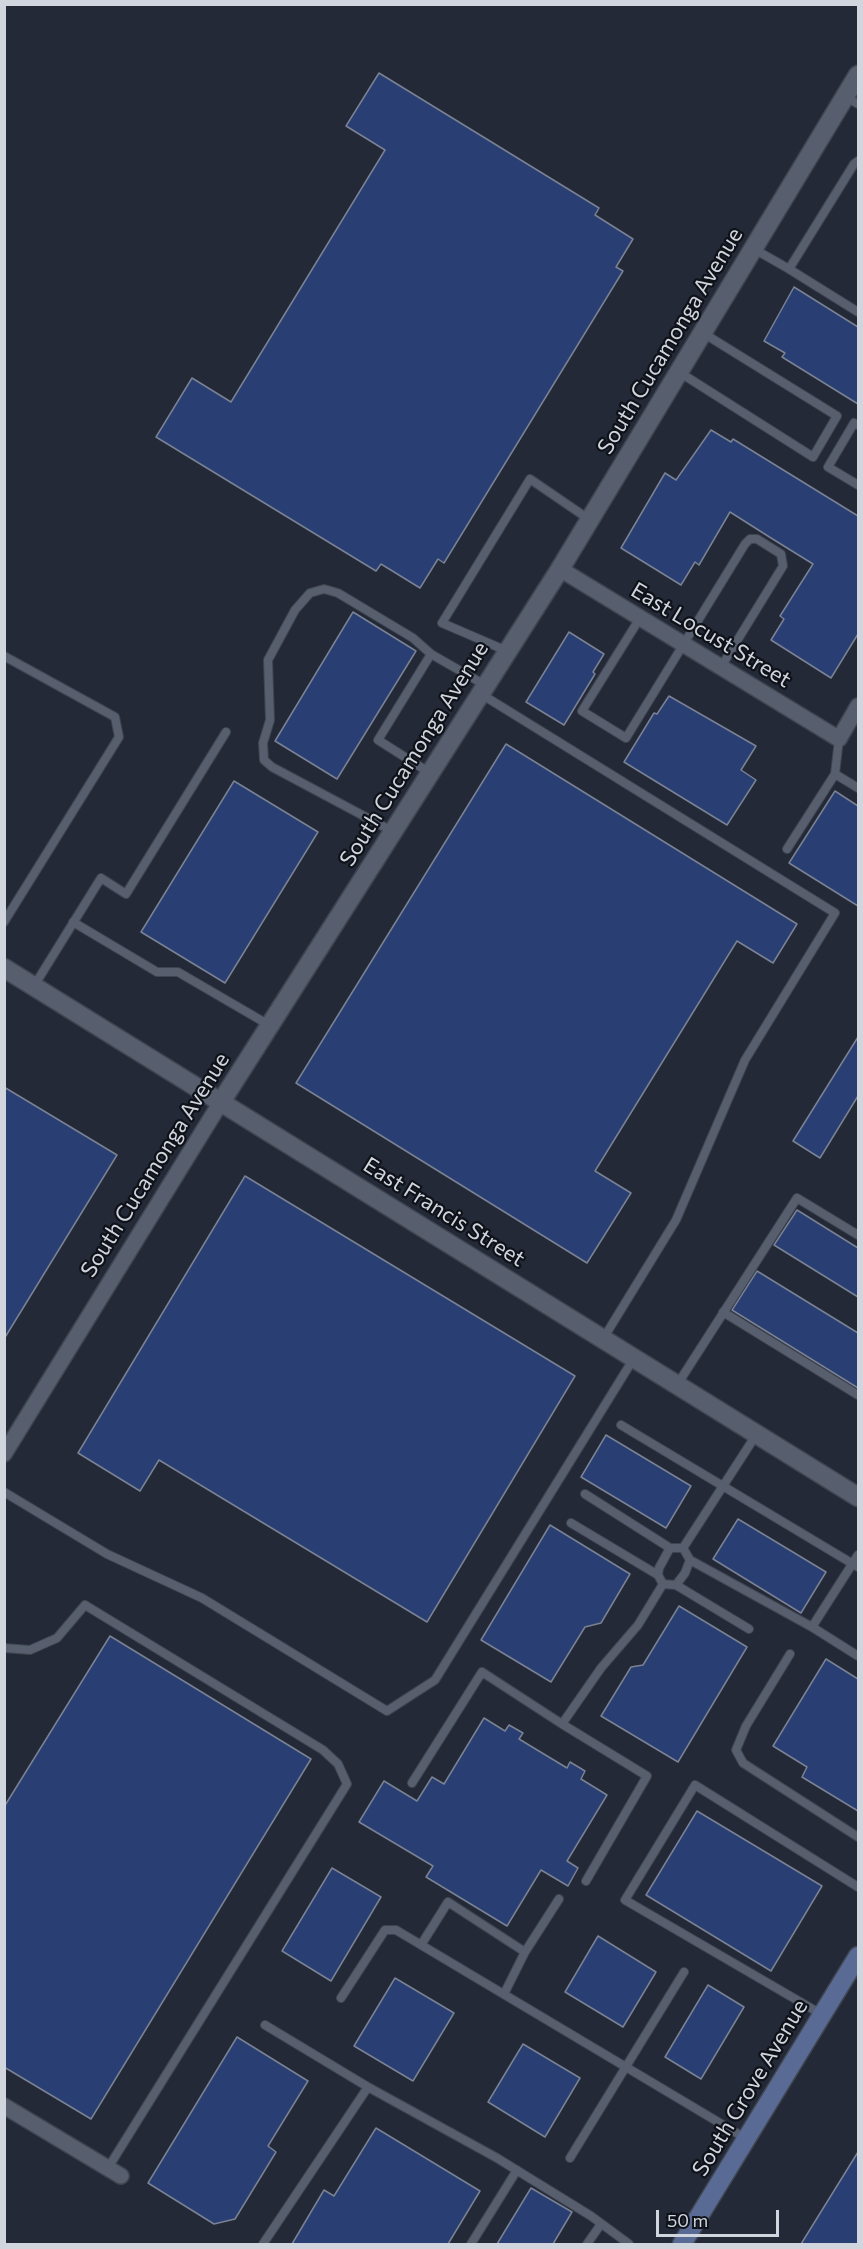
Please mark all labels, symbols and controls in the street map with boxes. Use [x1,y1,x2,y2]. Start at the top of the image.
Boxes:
street label: South Cucamonga Avenue [592,223,748,459]
street label: East Locust Street [626,577,796,693]
street label: South Cucamonga Avenue [334,637,494,871]
street label: South Cucamonga Avenue [75,1048,235,1282]
street label: East Francis Street [358,1152,530,1272]
street label: South Grove Avenue [687,1995,813,2181]
scale bar [659,2198,782,2236]
text: 50 m [667,2209,708,2231]

